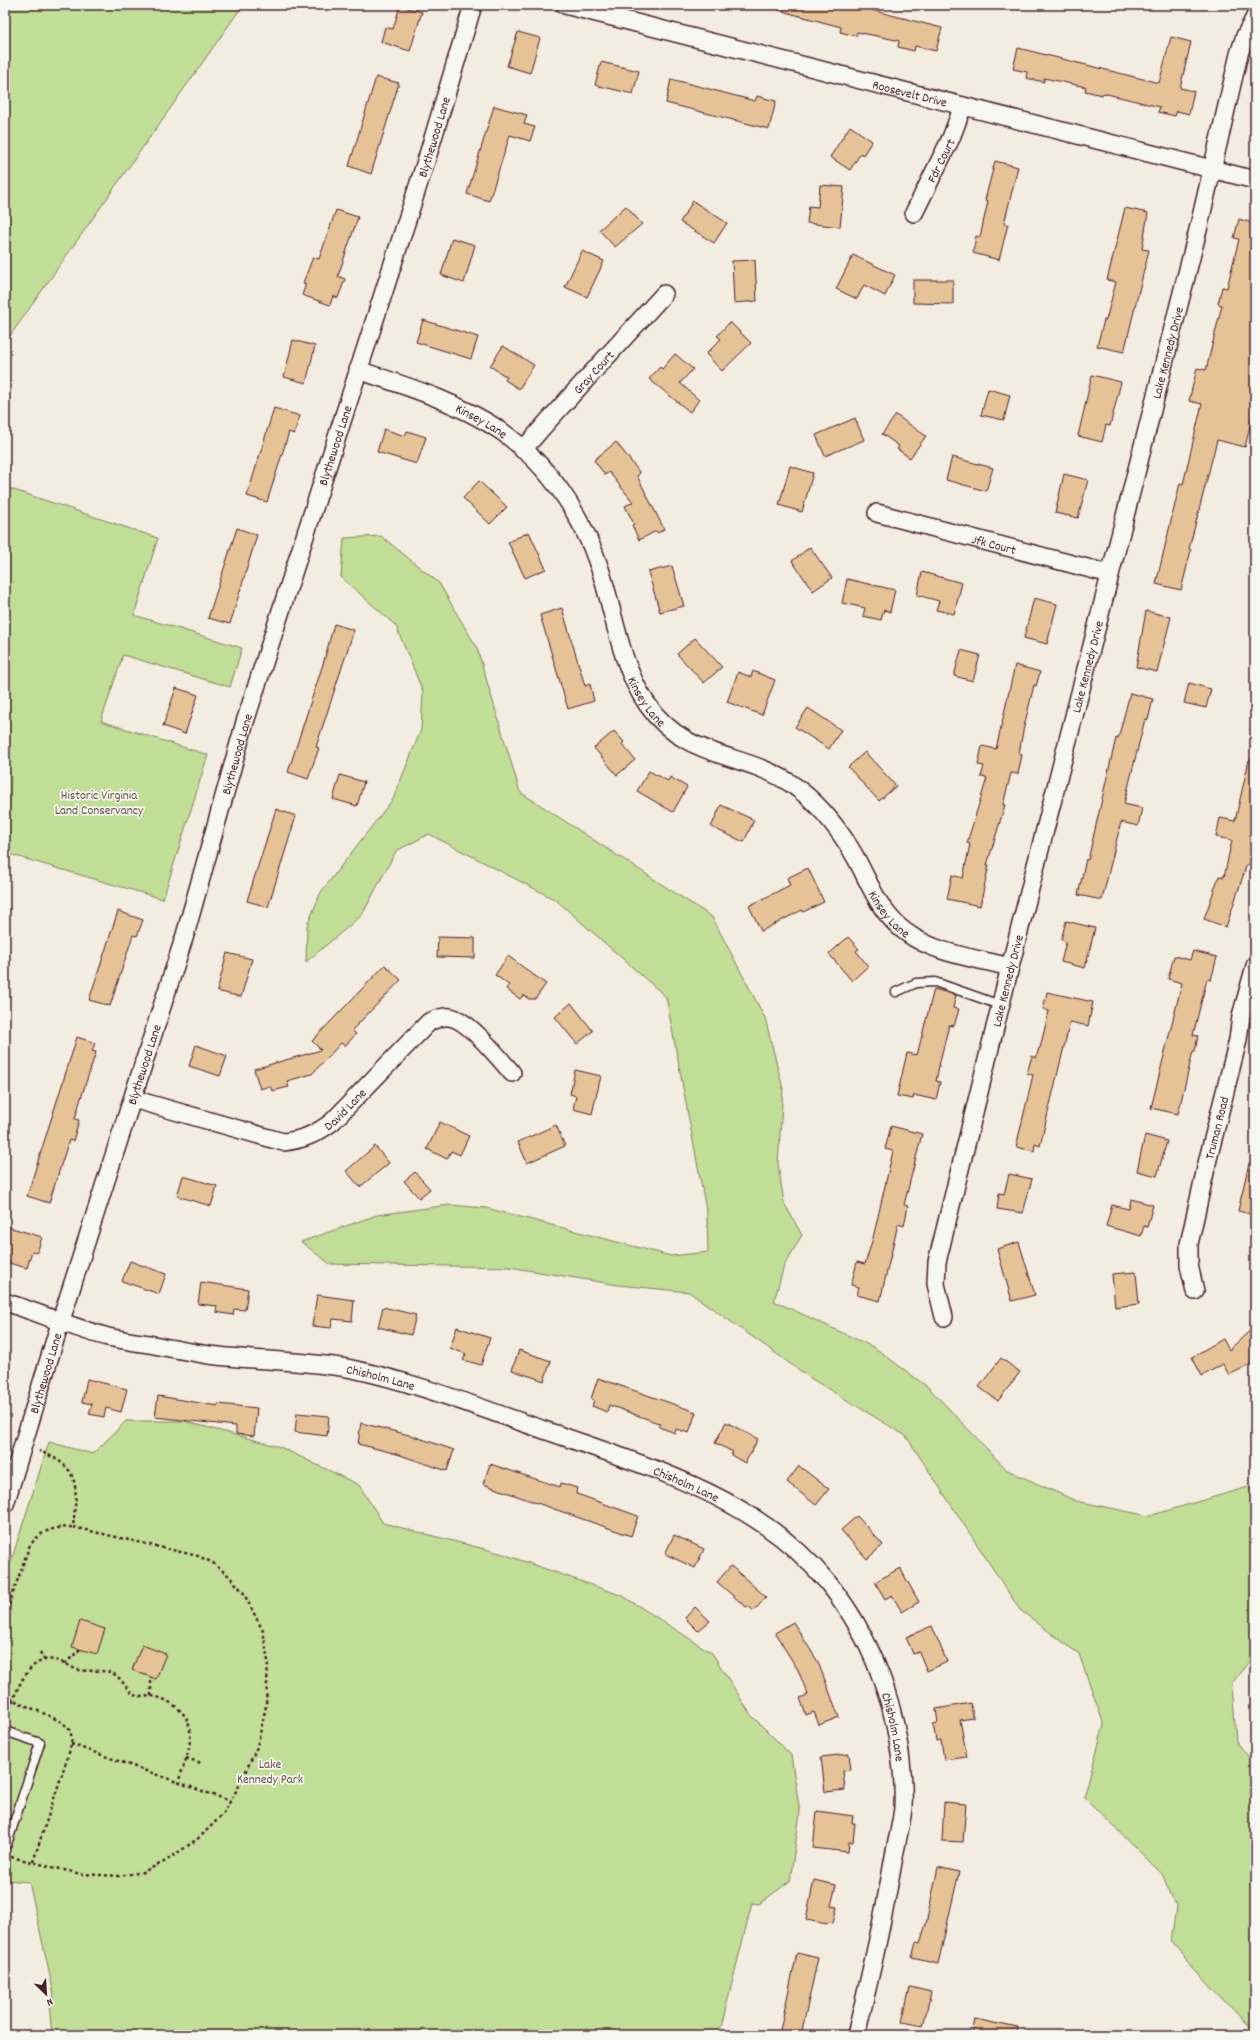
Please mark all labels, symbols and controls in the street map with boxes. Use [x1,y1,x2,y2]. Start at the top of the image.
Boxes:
street label: Roosevelt Drive [870,76,949,114]
street label: Blythewood Lane [414,95,457,180]
street label: Fdr Court [923,136,961,187]
street label: Lake Kennedy Drive [1148,305,1190,401]
street label: Gray Court [570,347,620,399]
street label: Kinsey Lane [452,400,511,445]
street label: Blythewood Lane [315,403,359,488]
street label: Jfk Court [969,531,1018,561]
street label: Lake Kennedy Drive [1068,619,1110,715]
street label: Kinsey Lane [621,674,669,733]
street label: Blythewood Lane [218,711,259,797]
park label: Historic Virginia Land Conservancy [55,787,144,821]
street label: Kinsey Lane [862,888,913,944]
street label: Lake Kennedy Drive [989,933,1030,1029]
street label: Blythewood Lane [124,1022,168,1108]
street label: David Lane [321,1085,372,1137]
street label: Truman Road [1201,1095,1235,1162]
street label: Blythewood Lane [26,1331,69,1416]
street label: Chisholm Lane [345,1361,417,1397]
street label: Chisholm Lane [650,1463,722,1508]
street label: Chisholm Lane [875,1690,908,1763]
park label: Lake Kennedy Park [237,1756,303,1790]
north arrow [26,1974,66,2014]
text: N [43,1993,55,2010]

